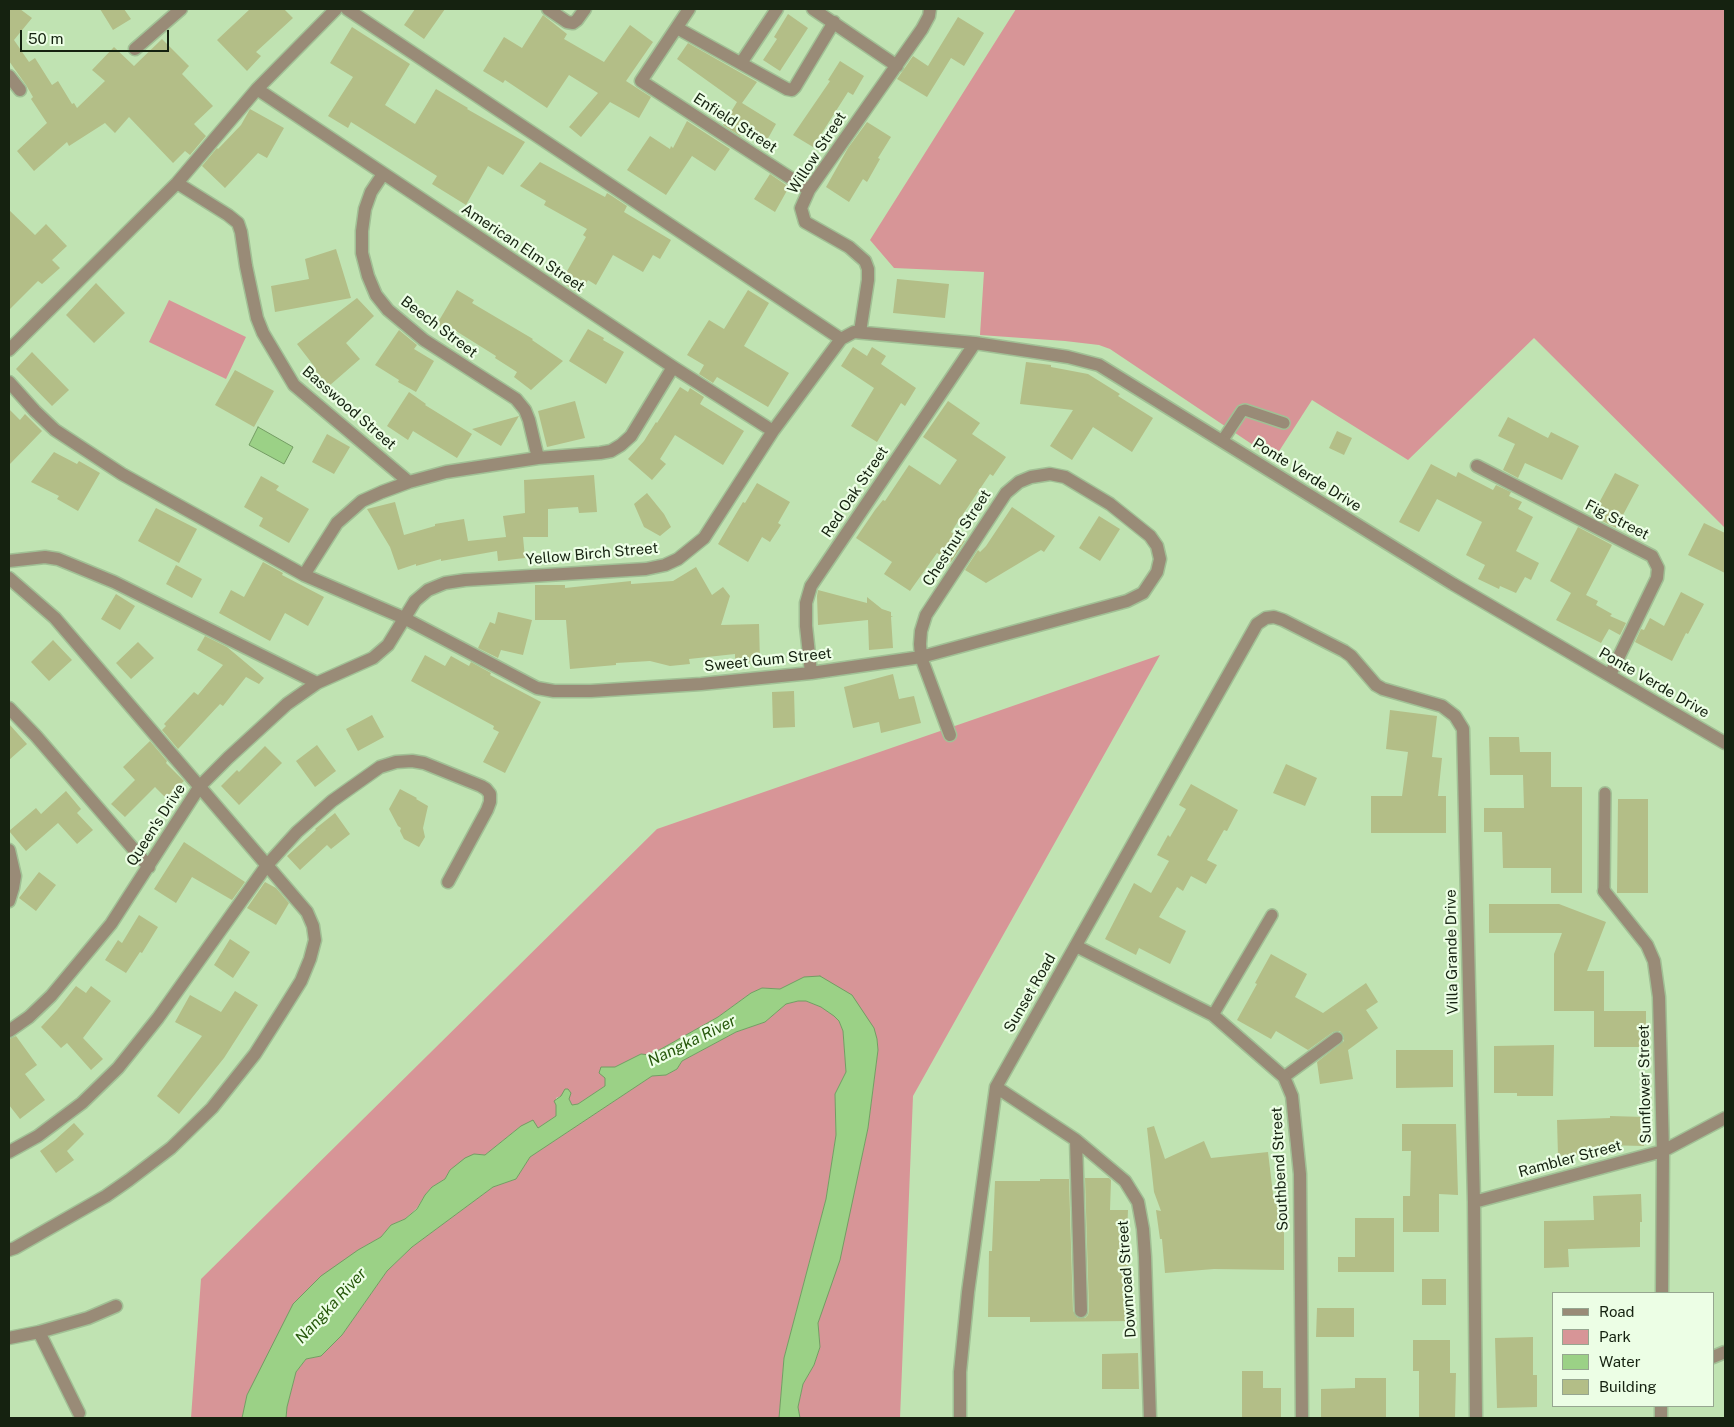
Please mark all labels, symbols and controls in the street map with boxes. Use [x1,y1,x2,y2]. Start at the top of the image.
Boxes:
scale bar [22,20,171,52]
text: 50 m [28,30,63,47]
street label: Enfield Street [690,89,780,157]
street label: Willow Street [784,109,850,197]
street label: American Elm Street [458,200,588,296]
street label: Beech Street [397,292,481,362]
street label: Basswood Street [298,362,400,454]
street label: Ponte Verde Drive [1249,434,1365,516]
street label: Red Oak Street [818,443,892,541]
street label: Chestnut Street [919,486,995,590]
street label: Fig Street [1582,496,1652,544]
street label: Yellow Birch Street [525,539,659,569]
street label: Sweet Gum Street [703,644,833,676]
street label: Ponte Verde Drive [1596,644,1712,722]
street label: Queen's Drive [123,780,189,870]
street label: Villa Grande Drive [1442,889,1462,1015]
street label: Sunset Road [1000,950,1060,1036]
water label: Nangka River [645,1011,739,1071]
street label: Sunflower Street [1635,1024,1655,1144]
street label: Southbend Street [1268,1107,1292,1231]
street label: Rambler Street [1516,1137,1624,1181]
street label: Downroad Street [1114,1220,1140,1338]
water label: Nangka River [291,1264,371,1348]
legend [1552,1292,1714,1407]
text: Road [1599,1303,1635,1320]
text: Park [1599,1328,1631,1345]
text: Water [1599,1353,1641,1370]
text: Building [1599,1378,1657,1395]

